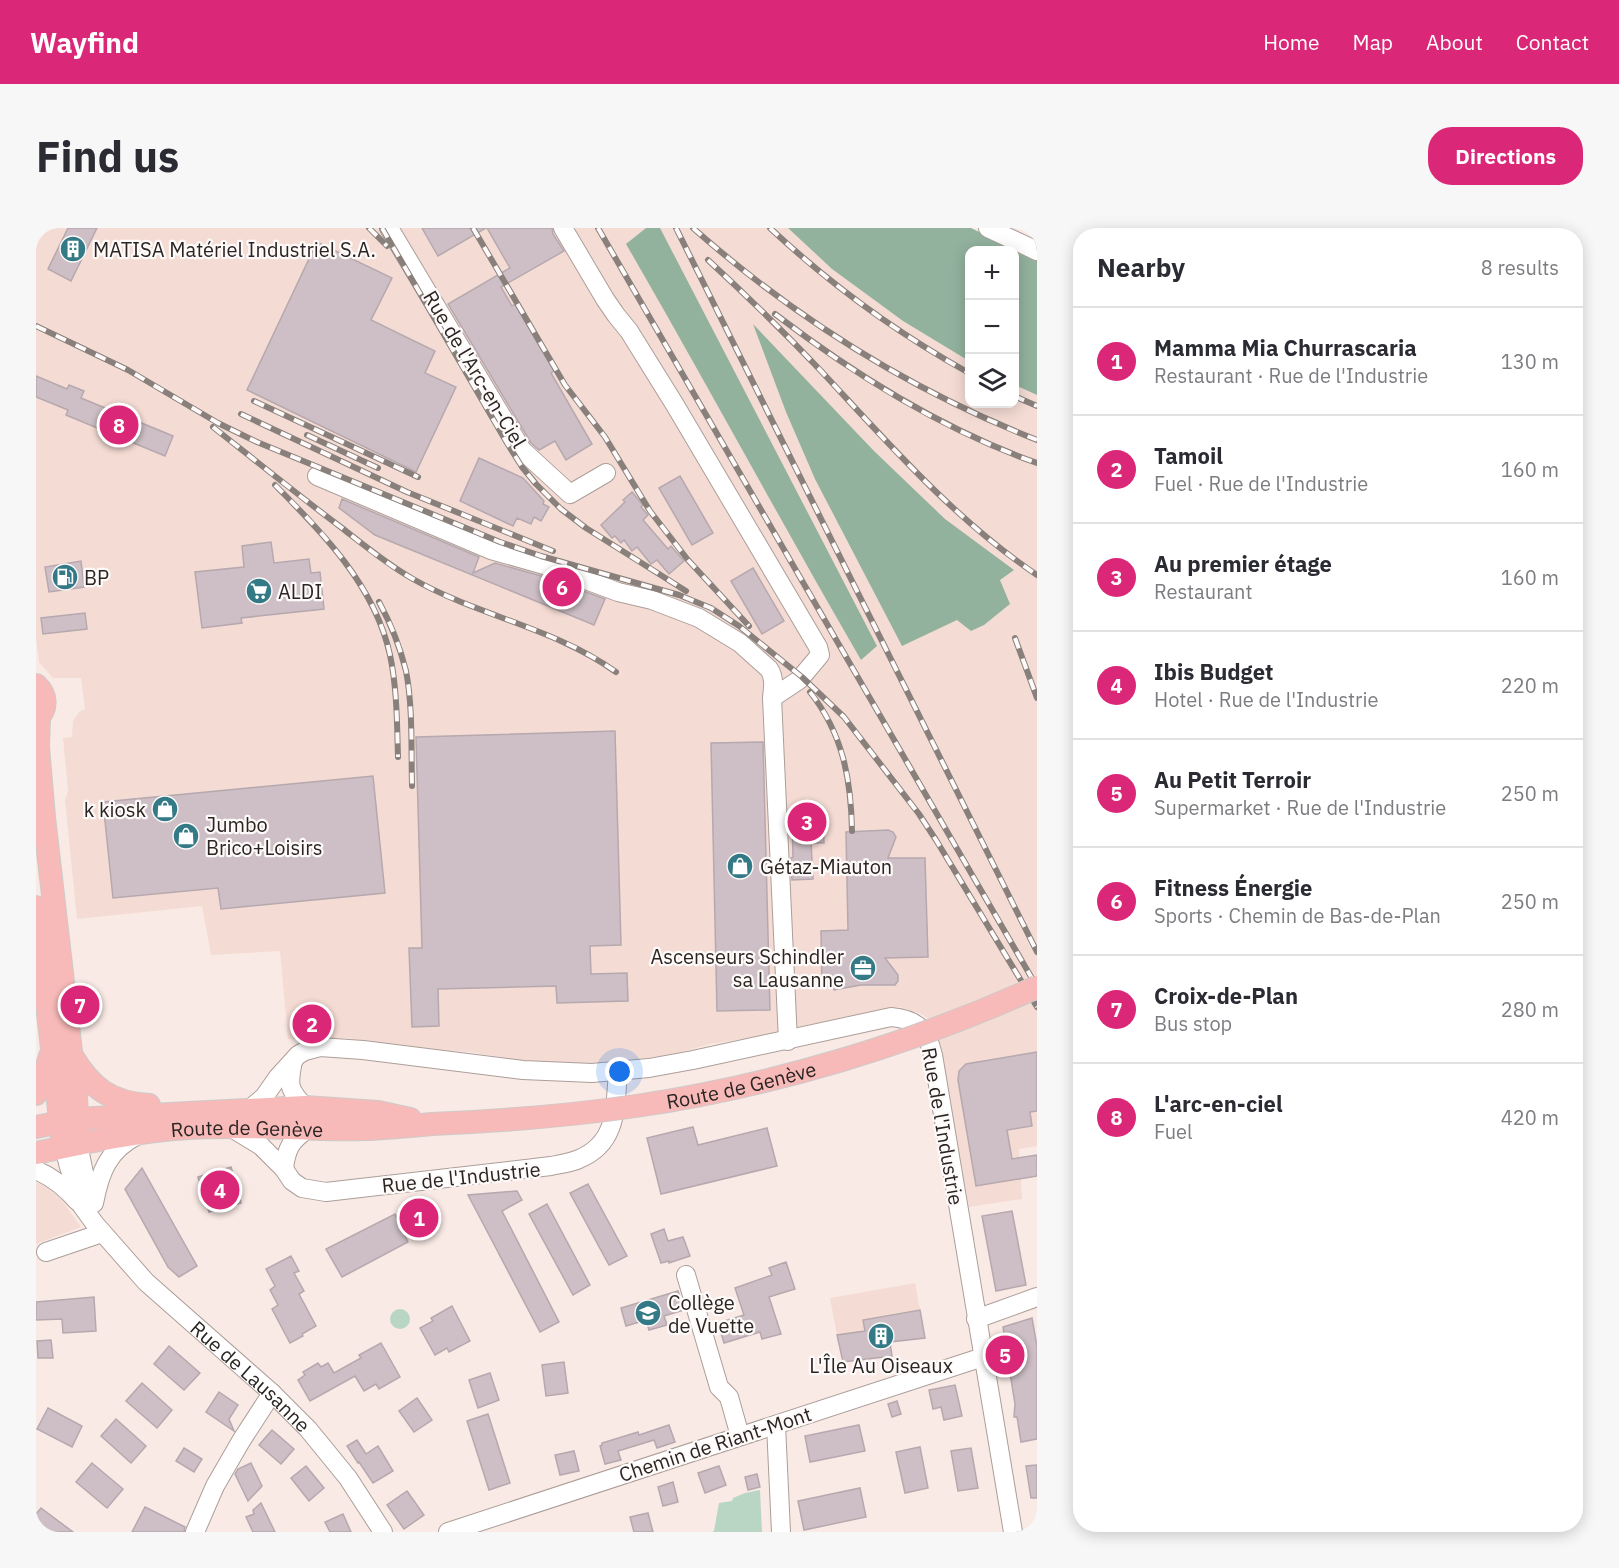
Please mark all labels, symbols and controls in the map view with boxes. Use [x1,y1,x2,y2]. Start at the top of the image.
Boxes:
text: Wayfind [30,24,139,61]
text: Home [1263,28,1320,56]
text: Map [1353,28,1393,56]
text: About [1426,28,1483,56]
text: Contact [1516,28,1589,56]
button: Directions [1428,127,1583,185]
text: Find us [36,129,179,184]
building icon: MATISA Matériel Industriel S.A. [58,234,88,264]
place label: MATISA Matériel Industriel S.A. [93,236,376,263]
map controls [965,246,1019,408]
button: + [965,246,1019,300]
text: Nearby [1097,250,1185,284]
text: 8 results [1481,254,1559,281]
street label: Rue de l'Arc-en-Ciel [417,285,533,453]
button: − [965,300,1019,354]
text: Mamma Mia Churrascaria [1154,333,1417,362]
text: 1 [1111,348,1123,375]
text: 130 m [1501,348,1559,375]
button: layers [965,354,1019,408]
text: Restaurant · Rue de l'Industrie [1154,362,1428,389]
pin: 8 [100,402,139,448]
text: Tamoil [1154,441,1223,470]
text: 2 [1111,456,1123,483]
text: 160 m [1501,456,1559,483]
text: Fuel · Rue de l'Industrie [1154,470,1368,497]
text: Au premier étage [1154,549,1332,578]
fuel station icon: BP [50,562,80,592]
place label: BP [84,564,109,591]
pin: 6 [542,564,582,610]
text: 3 [1111,564,1123,591]
text: 160 m [1501,564,1559,591]
supermarket icon: ALDI [244,576,274,606]
place label: ALDI [278,578,322,605]
text: Restaurant [1154,578,1252,605]
text: Ibis Budget [1154,657,1273,686]
text: 4 [1111,672,1123,699]
text: 220 m [1501,672,1559,699]
text: Hotel · Rue de l'Industrie [1154,686,1378,713]
text: Au Petit Terroir [1154,765,1311,794]
text: 5 [1111,780,1123,807]
text: 250 m [1501,780,1559,807]
shop icon: k kiosk [150,794,180,824]
text: Supermarket · Rue de l'Industrie [1154,794,1446,821]
place label: k kiosk [84,796,146,823]
pin: 3 [788,800,826,844]
place label: Jumbo Brico+Loisirs [206,811,322,861]
shop icon: Jumbo Brico+Loisirs [171,821,201,851]
shop icon: Gétaz-Miauton [725,851,755,881]
place label: Gétaz-Miauton [760,853,892,880]
text: Fitness Énergie [1154,873,1313,902]
text: 6 [1111,888,1123,915]
text: 250 m [1501,888,1559,915]
text: Sports · Chemin de Bas-de-Plan [1154,902,1441,929]
place label: Ascenseurs Schindler sa Lausanne [651,943,844,993]
office icon: Ascenseurs Schindler sa Lausanne [848,953,878,983]
text: Croix-de-Plan [1154,981,1298,1010]
pin: 7 [60,982,99,1028]
text: 7 [1111,996,1123,1023]
text: 280 m [1501,996,1559,1023]
pin: 2 [292,1002,332,1046]
text: Bus stop [1154,1010,1232,1037]
street label: Rue de l'Industrie [916,1045,970,1207]
street label: Route de Genève [664,1055,819,1115]
your location [605,1057,634,1086]
text: L'arc-en-ciel [1154,1089,1283,1118]
text: 8 [1111,1104,1123,1131]
text: 420 m [1501,1104,1559,1131]
street label: Route de Genève [169,1113,324,1143]
text: Fuel [1154,1118,1192,1145]
street label: Rue de l'Industrie [380,1155,542,1199]
pin: 4 [200,1168,240,1212]
pin: 1 [400,1196,439,1240]
place label: Collège de Vuette [668,1289,754,1339]
school or university icon: Collège de Vuette [633,1298,663,1328]
street label: Rue de Lausanne [185,1314,317,1438]
building icon: L'Île Au Oiseaux [866,1321,896,1351]
pin: 5 [986,1332,1024,1378]
place label: L'Île Au Oiseaux [809,1352,953,1379]
street label: Chemin de Riant-Mont [615,1400,815,1488]

